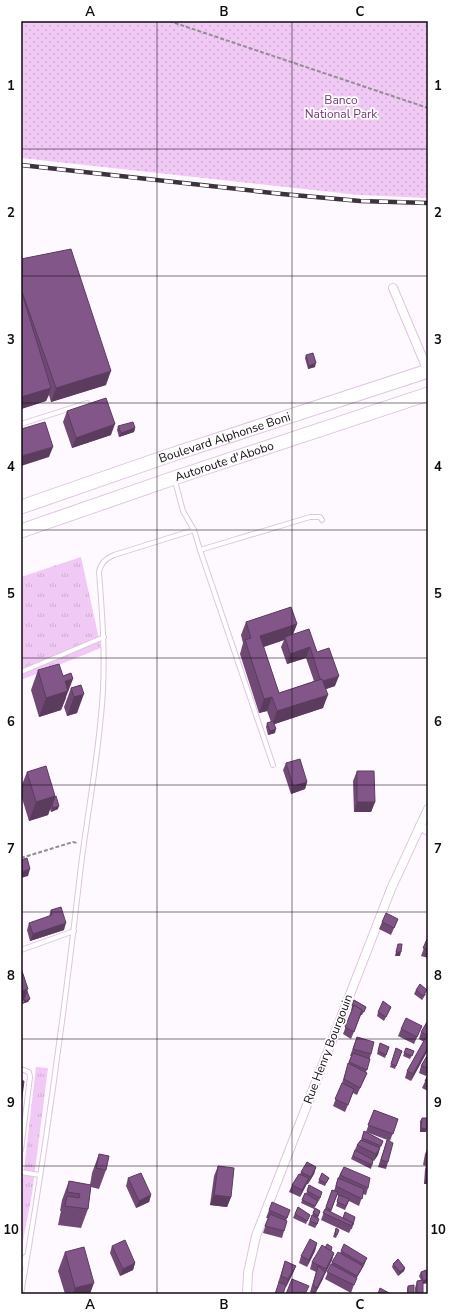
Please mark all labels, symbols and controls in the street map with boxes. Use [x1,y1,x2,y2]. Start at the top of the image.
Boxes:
text: A [85,3,95,21]
text: B [220,3,229,21]
text: C [356,3,365,21]
text: 1 [7,77,15,95]
text: 1 [434,77,442,95]
park label: Banco National Park [305,92,378,122]
text: 2 [7,204,15,222]
text: 2 [434,204,442,222]
text: 3 [7,331,15,349]
text: 3 [434,331,442,349]
street label: Boulevard Alphonse Boni [157,409,292,467]
street label: Autoroute d'Abobo [173,437,276,485]
text: 4 [7,458,15,476]
text: 4 [434,458,442,476]
text: 5 [7,585,15,603]
text: 5 [434,585,442,603]
text: 6 [7,713,15,731]
text: 6 [434,713,442,731]
text: 7 [7,840,15,858]
text: 7 [434,840,442,858]
text: 8 [7,967,15,985]
text: 8 [434,967,442,985]
street label: Rue Henry Bourgouin [300,992,356,1106]
text: 9 [7,1094,15,1112]
text: 9 [434,1094,442,1112]
text: 10 [3,1221,19,1239]
text: 10 [430,1221,446,1239]
text: A [85,1296,95,1314]
text: B [220,1296,229,1314]
text: C [356,1296,365,1314]

